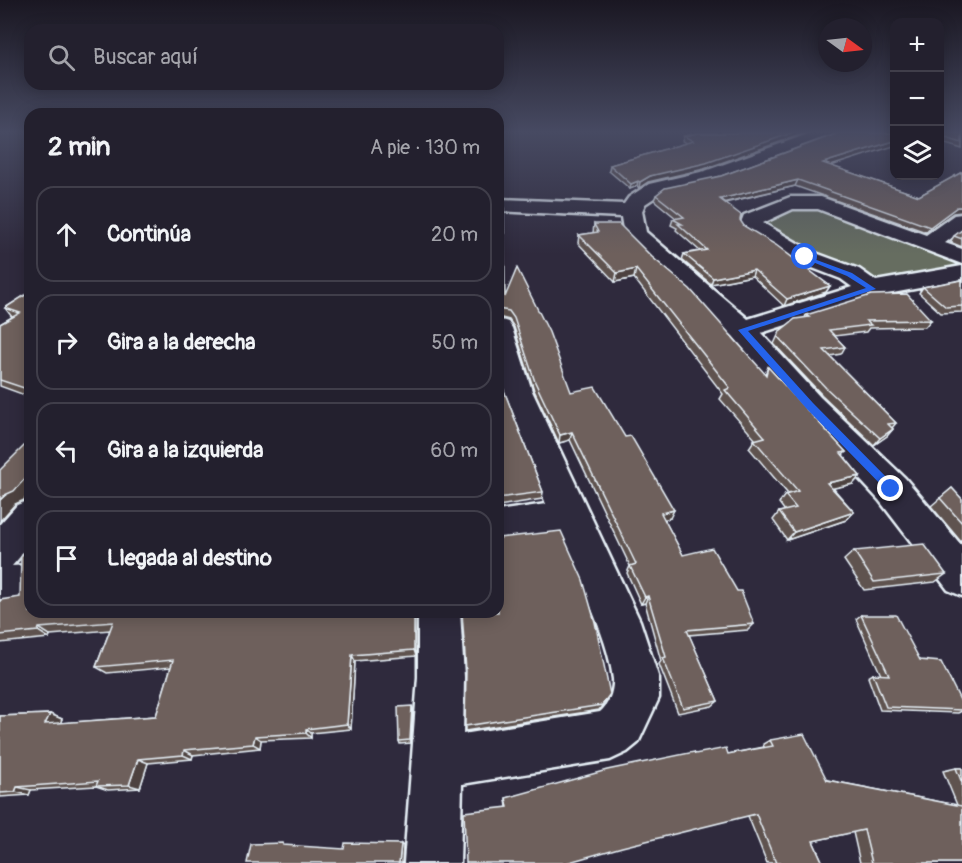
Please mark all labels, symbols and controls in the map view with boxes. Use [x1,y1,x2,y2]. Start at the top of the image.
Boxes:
north arrow [818,18,872,72]
map controls [890,18,944,180]
button: + [890,18,944,72]
search box [24,24,504,90]
icon: search [45,41,78,74]
text: Buscar aquí [93,43,198,71]
button: − [890,72,944,126]
button: layers [890,126,944,180]
text: 2 min [48,131,110,163]
text: A pie · 130 m [370,135,480,160]
icon: ahead [50,218,83,251]
text: Continúa [107,220,191,248]
text: 20 m [431,222,478,247]
route start [791,243,817,269]
icon: right [50,326,83,359]
text: Gira a la derecha [107,328,255,356]
text: 50 m [431,330,478,355]
icon: left [50,434,83,467]
text: Gira a la izquierda [107,436,264,464]
text: 60 m [431,438,478,463]
route end [877,475,903,501]
icon: arrive [50,542,83,575]
text: Llegada al destino [107,544,272,572]

